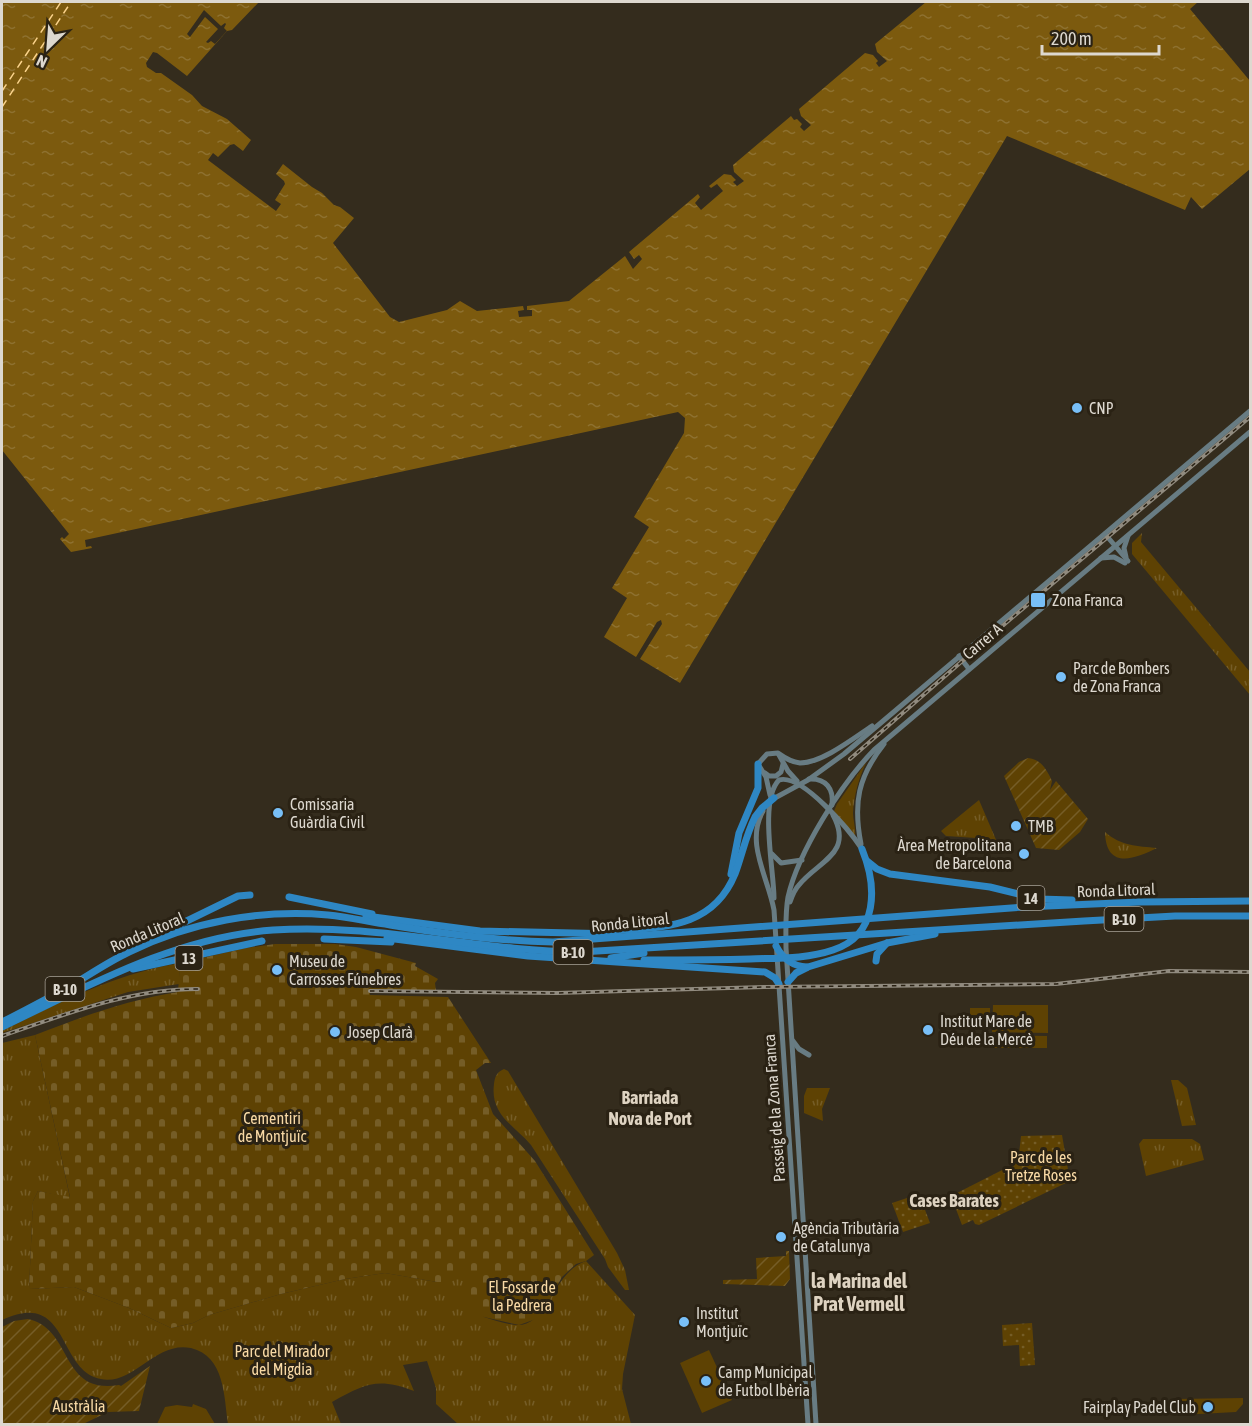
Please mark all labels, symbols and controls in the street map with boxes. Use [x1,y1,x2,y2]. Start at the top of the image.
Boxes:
north arrow [18,18,78,78]
scale bar [1042,18,1159,56]
text: 200 m [1051,28,1092,49]
text: N [34,51,50,72]
place label: CNP [1089,399,1114,417]
marker: CNP [1070,401,1084,415]
marker: Zona Franca [1029,591,1047,609]
place label: Zona Franca [1052,591,1123,609]
street label: Carrer A [959,619,1006,663]
place label: Parc de Bombers de Zona Franca [1073,659,1170,695]
marker: Parc de Bombers de Zona Franca [1054,670,1068,684]
place label: Comissaria Guàrdia Civil [290,795,365,831]
marker: Comissaria Guàrdia Civil [271,806,285,820]
place label: TMB [1028,817,1054,835]
marker: TMB [1009,819,1023,833]
place label: Àrea Metropolitana de Barcelona [897,836,1012,872]
marker: Àrea Metropolitana de Barcelona [1017,847,1031,861]
street label: Ronda Litoral [1076,880,1156,900]
road number: 14 [1018,886,1044,910]
road number: B-10 [1104,907,1144,931]
street label: Ronda Litoral [107,908,187,956]
street label: Ronda Litoral [590,909,671,935]
road number: B-10 [554,940,592,964]
road number: 13 [176,946,202,970]
place label: Museu de Carrosses Fúnebres [289,952,402,988]
marker: Museu de Carrosses Fúnebres [270,963,284,977]
road number: B-10 [46,977,84,1001]
place label: Institut Mare de Déu de la Mercè [940,1012,1033,1048]
place label: Josep Clarà [347,1023,413,1042]
marker: Institut Mare de Déu de la Mercè [921,1023,935,1037]
marker: Josep Clarà [328,1025,342,1039]
street label: Passeig de la Zona Franca [760,1033,789,1183]
district label: Barriada Nova de Port [608,1087,693,1129]
park label: Cementiri de Montjuïc [238,1109,306,1146]
park label: Parc de les Tretze Roses [1005,1148,1077,1184]
district label: Cases Barates [909,1190,999,1211]
place label: Agència Tributària de Catalunya [793,1219,899,1256]
marker: Agència Tributària de Catalunya [774,1230,788,1244]
district label: la Marina del Prat Vermell [811,1269,908,1315]
park label: El Fossar de la Pedrera [488,1278,556,1314]
place label: Institut Montjuïc [696,1304,748,1341]
marker: Institut Montjuïc [677,1315,691,1329]
park label: Parc del Mirador del Migdia [234,1342,330,1379]
place label: Camp Municipal de Futbol Ibèria [718,1363,813,1399]
marker: Camp Municipal de Futbol Ibèria [699,1374,713,1388]
park label: Austràlia [52,1397,106,1415]
place label: Fairplay Padel Club [1083,1398,1196,1417]
marker: Fairplay Padel Club [1201,1400,1215,1414]

